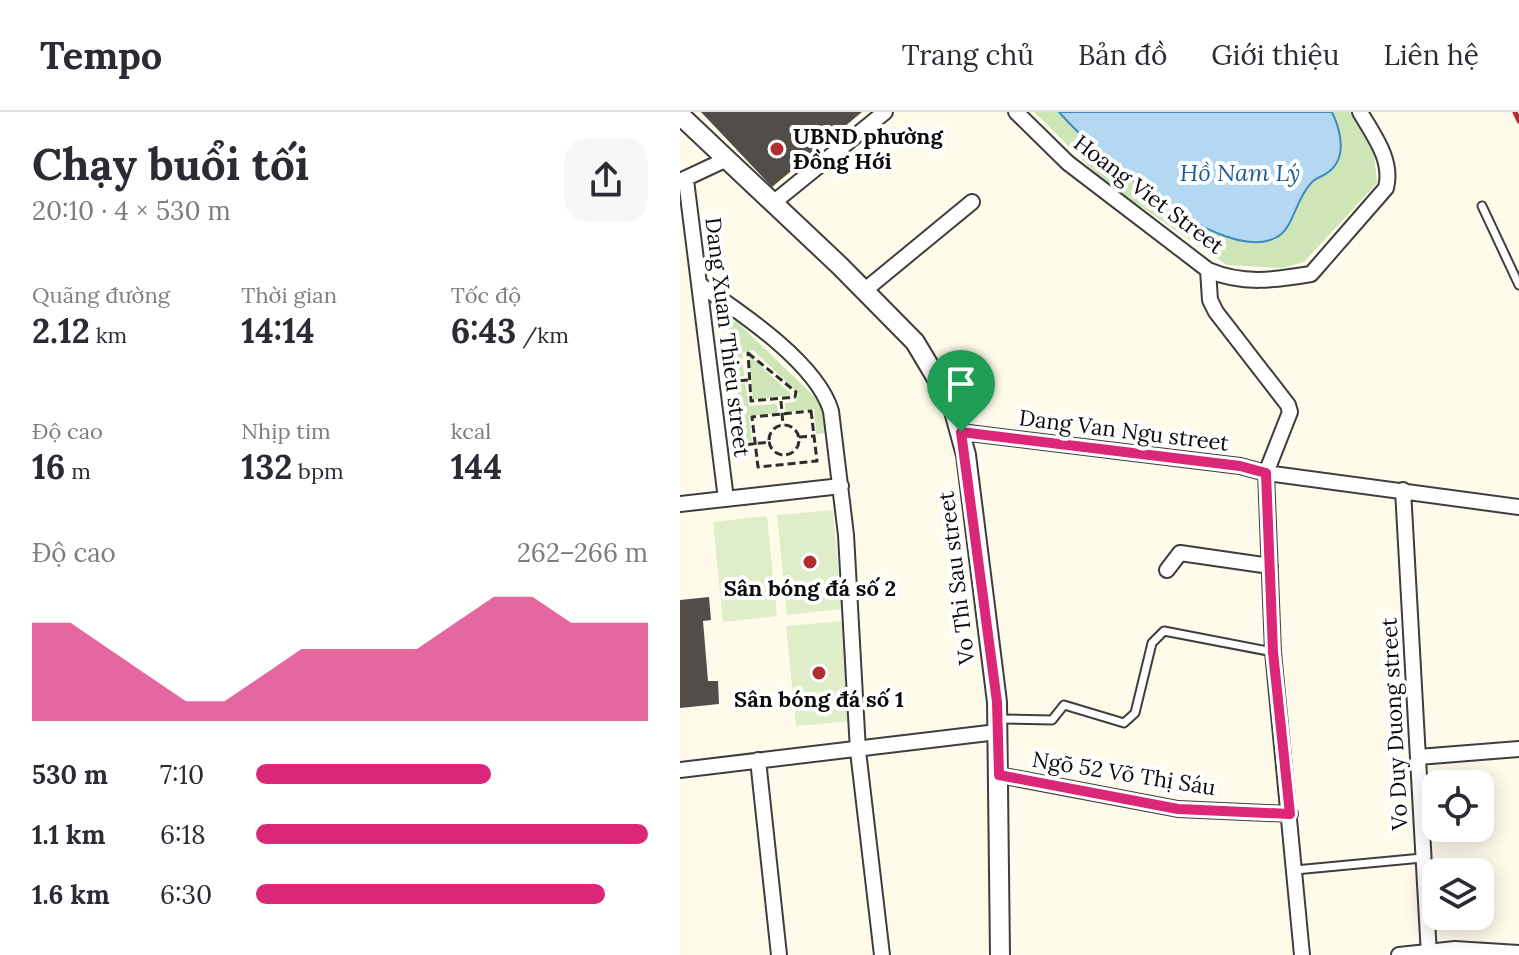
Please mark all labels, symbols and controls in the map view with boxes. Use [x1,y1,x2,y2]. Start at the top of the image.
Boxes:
text: Tempo [40,31,162,79]
text: Trang chủ [902,37,1034,73]
text: Bản đồ [1078,37,1167,73]
text: Giới thiệu [1211,37,1339,73]
text: Liên hệ [1383,37,1479,73]
place label: UBND phường Đồng Hới [793,122,943,175]
street label: Hoang Viet Street [1068,128,1230,260]
text: Chạy buổi tối [32,136,309,192]
button: share [564,138,648,222]
marker: UBND phường Đồng Hới [768,140,786,158]
water label: Hồ Nam Lý [1180,157,1300,188]
text: 20:10 · 4 × 530 m [32,194,231,227]
street label: Dang Xuan Thieu street [699,216,757,459]
text: Quãng đường [32,281,170,309]
text: Thời gian [241,281,337,309]
text: Tốc độ [451,281,521,309]
text: 2.12 [32,309,90,352]
text: 14:14 [241,309,315,352]
text: 6:43 [451,309,516,352]
text: km [90,321,127,349]
text: /km [516,321,569,349]
pin [927,350,995,432]
icon: arrive [939,362,983,406]
street label: Dang Van Ngu street [1017,403,1231,457]
text: Độ cao [32,417,103,445]
text: Nhịp tim [241,417,331,445]
text: kcal [451,417,491,445]
text: 16 [32,445,65,488]
text: 132 [241,445,292,488]
text: 144 [451,445,502,488]
text: m [65,457,91,485]
text: bpm [292,457,344,485]
street label: Vo Thi Sau street [931,489,981,667]
text: Độ cao [32,536,116,569]
text: 262–266 m [517,536,648,569]
marker: Sân bóng đá số 2 [801,553,819,571]
place label: Sân bóng đá số 2 [724,574,896,602]
street label: Vo Duy Duong street [1374,617,1414,832]
marker: Sân bóng đá số 1 [810,664,828,682]
place label: Sân bóng đá số 1 [734,685,904,713]
street label: Ngõ 52 Võ Thị Sáu [1030,745,1218,801]
text: 530 m [32,758,108,791]
text: 7:10 [160,758,204,791]
map controls [1422,770,1494,930]
button: locate [1422,770,1494,842]
text: 1.1 km [32,818,105,851]
text: 6:18 [160,818,206,851]
button: layers [1422,858,1494,930]
text: 1.6 km [32,878,110,911]
text: 6:30 [160,878,212,911]

